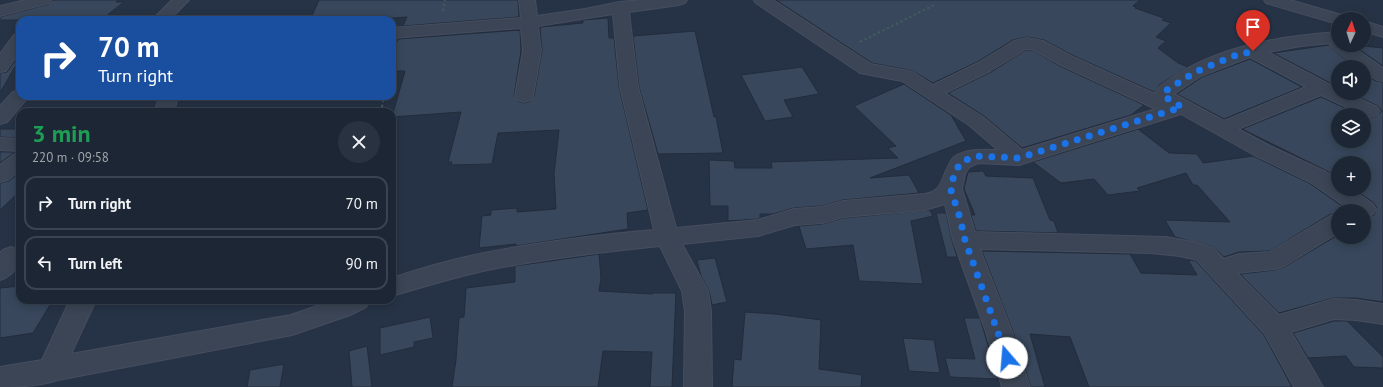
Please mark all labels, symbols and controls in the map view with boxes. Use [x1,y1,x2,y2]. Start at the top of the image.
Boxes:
pin [1236,10,1270,51]
north arrow [1331,12,1371,52]
map controls [1331,12,1371,244]
icon: arrive [1242,16,1264,38]
text: 70 m [98,28,159,65]
icon: right [32,32,84,84]
button: sound [1331,60,1371,100]
text: Turn right [98,64,173,87]
button: layers [1331,108,1371,148]
text: 3 min [32,118,91,149]
button: close [338,121,380,163]
text: 220 m · 09:58 [32,149,109,166]
button: + [1331,156,1371,196]
icon: right [34,192,56,214]
text: Turn right [68,194,131,213]
text: 70 m [345,194,378,213]
button: − [1331,204,1371,244]
icon: left [34,252,56,274]
text: Turn left [68,254,122,273]
text: 90 m [345,254,378,273]
position arrow [986,337,1028,379]

